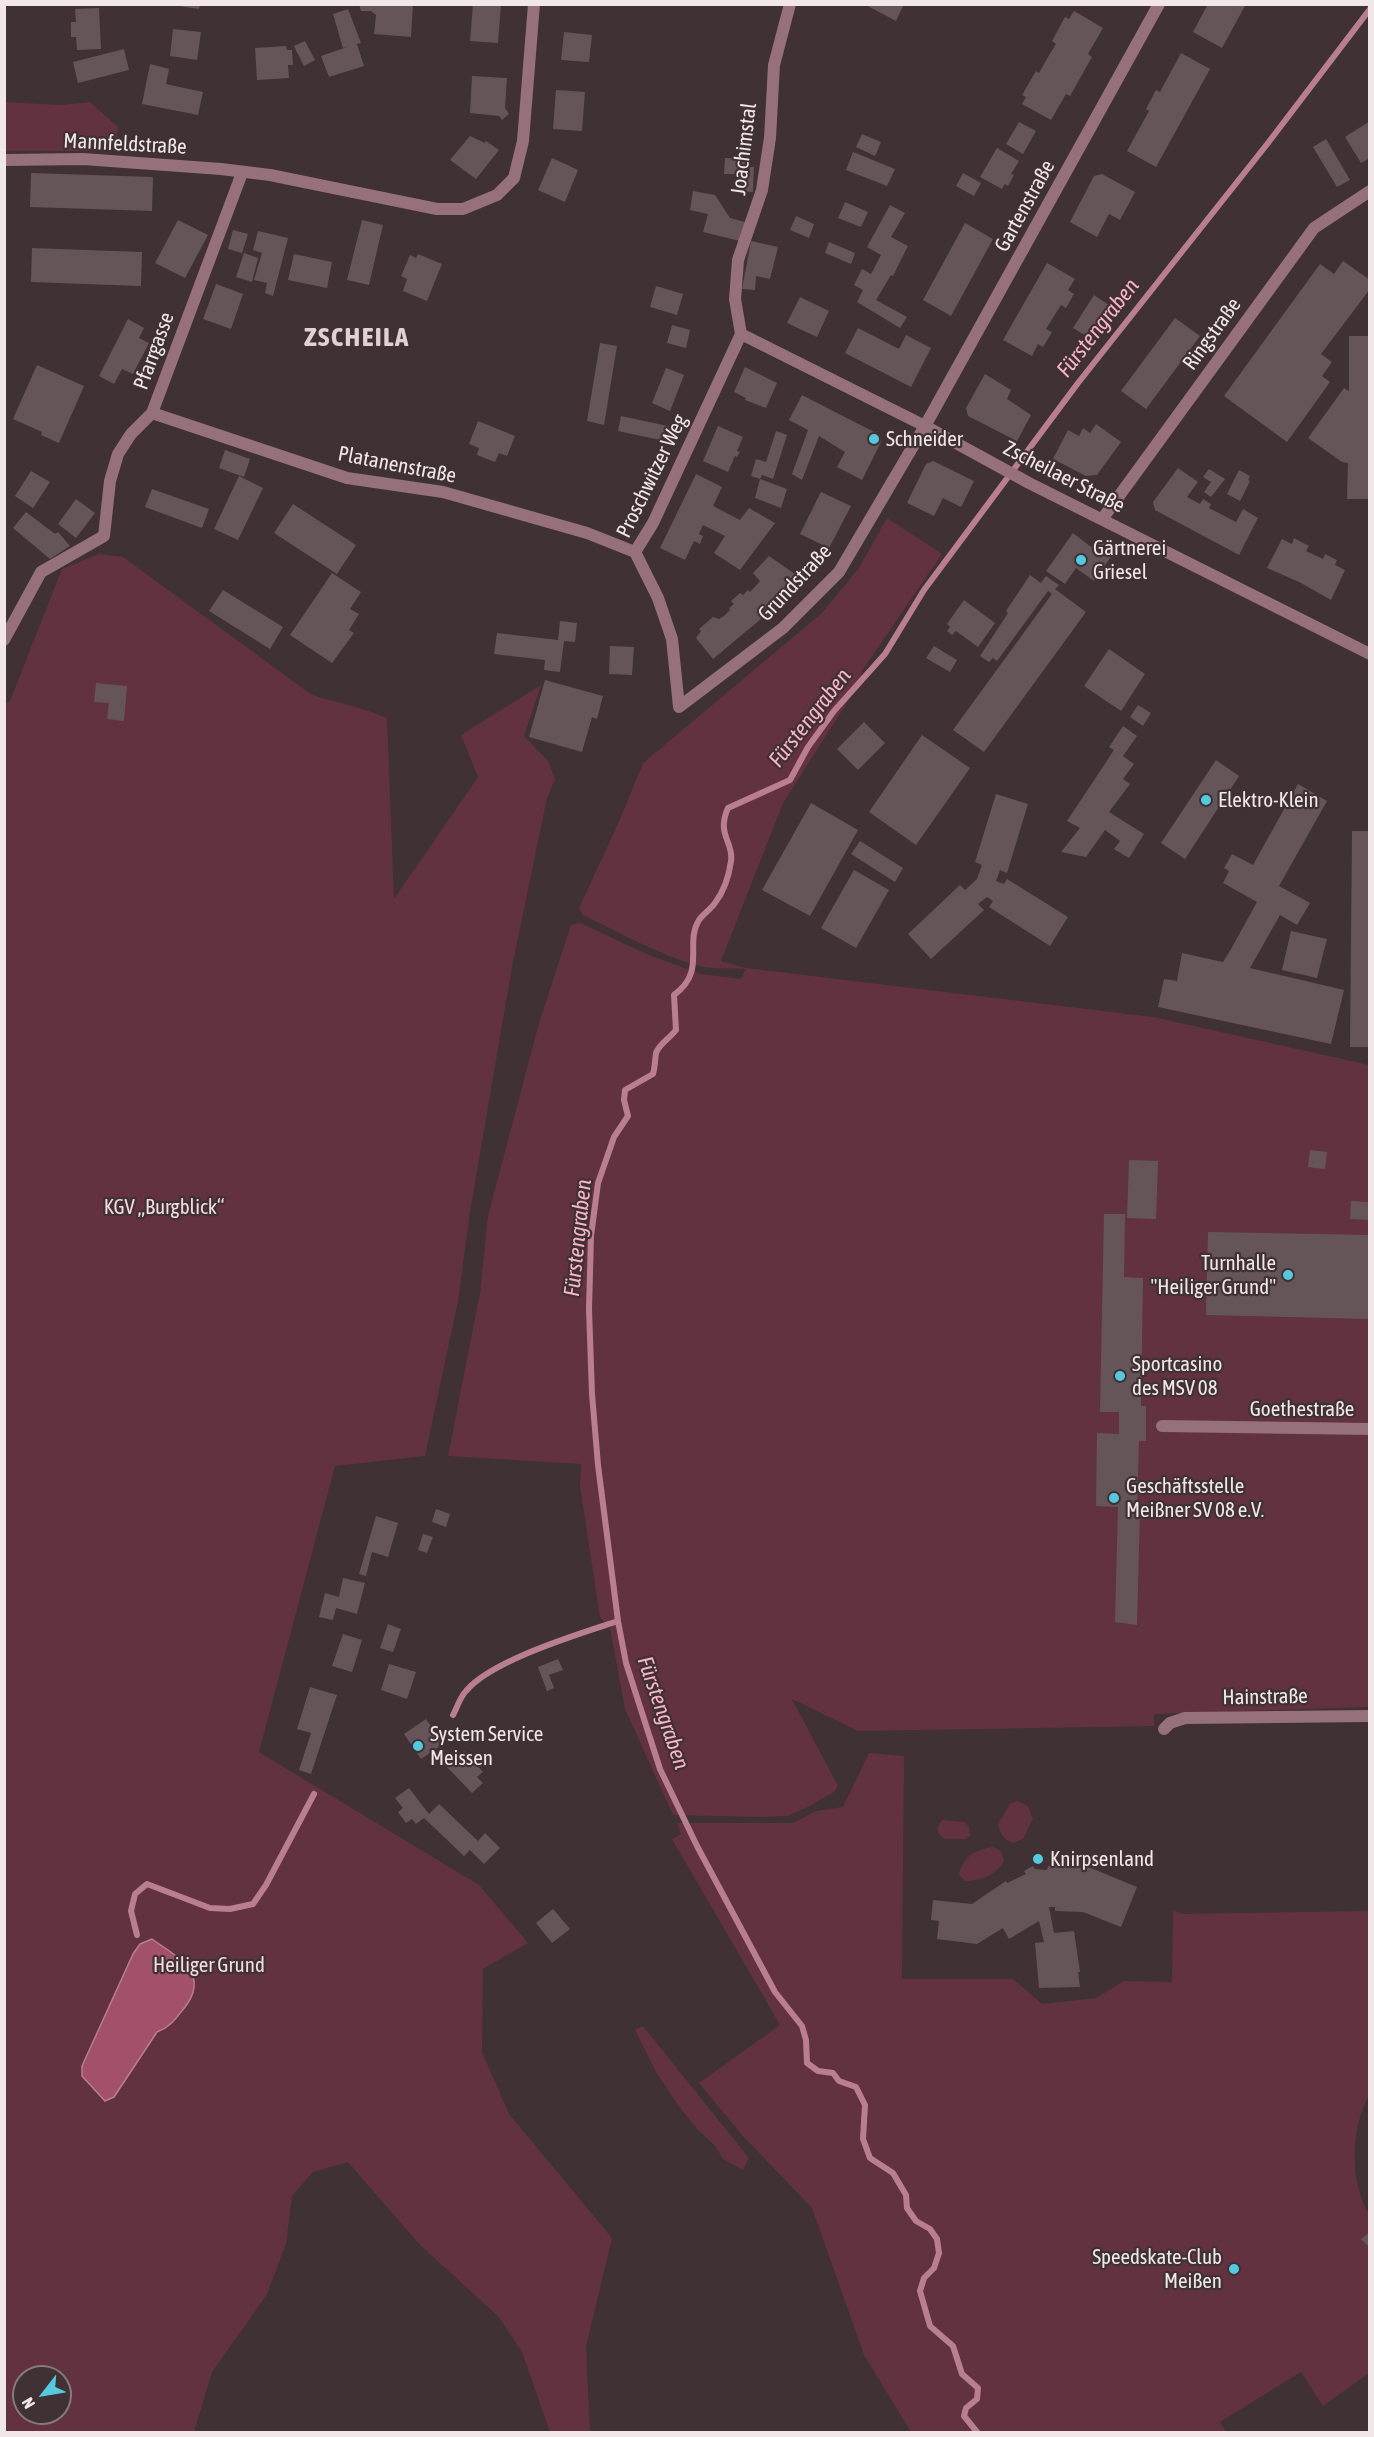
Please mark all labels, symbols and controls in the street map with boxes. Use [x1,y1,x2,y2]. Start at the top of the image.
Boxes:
street label: Joachimstal [726,101,762,197]
street label: Mannfeldstraße [63,128,187,160]
street label: Gartenstraße [990,156,1060,256]
water label: Fürstengraben [1051,273,1145,383]
street label: Ringstraße [1177,293,1247,375]
street label: Pfarrgasse [128,309,180,393]
district label: ZSCHEILA [304,321,410,353]
street label: Proschwitzer Weg [611,410,693,542]
place label: Schneider [886,426,963,452]
marker: Schneider [867,432,881,446]
street label: Zscheilaer Straße [999,436,1129,518]
street label: Platanenstraße [336,441,458,489]
place label: Gärtnerei Griesel [1093,535,1166,585]
street label: Grundstraße [753,539,837,627]
marker: Gärtnerei Griesel [1074,553,1088,567]
water label: Fürstengraben [763,663,857,773]
place label: Elektro-Klein [1218,787,1319,813]
marker: Elektro-Klein [1199,793,1213,807]
water label: Fürstengraben [559,1178,597,1298]
park label: KGV „Burgblick“ [104,1194,224,1220]
place label: Turnhalle "Heiliger Grund" [1151,1250,1276,1300]
marker: Turnhalle "Heiliger Grund" [1281,1268,1295,1282]
place label: Sportcasino des MSV 08 [1132,1351,1222,1401]
marker: Sportcasino des MSV 08 [1113,1369,1127,1383]
street label: Goethestraße [1250,1396,1354,1422]
place label: Geschäftsstelle Meißner SV 08 e.V. [1126,1473,1264,1523]
marker: Geschäftsstelle Meißner SV 08 e.V. [1107,1491,1121,1505]
water label: Fürstengraben [631,1653,695,1773]
street label: Hainstraße [1222,1684,1308,1710]
place label: System Service Meissen [430,1721,543,1771]
marker: System Service Meissen [411,1739,425,1753]
place label: Knirpsenland [1050,1846,1154,1872]
marker: Knirpsenland [1031,1852,1045,1866]
park label: Heiliger Grund [153,1952,265,1978]
place label: Speedskate-Club Meißen [1092,2244,1222,2294]
marker: Speedskate-Club Meißen [1227,2262,1241,2276]
north arrow [12,2365,72,2425]
text: N [18,2395,38,2412]

